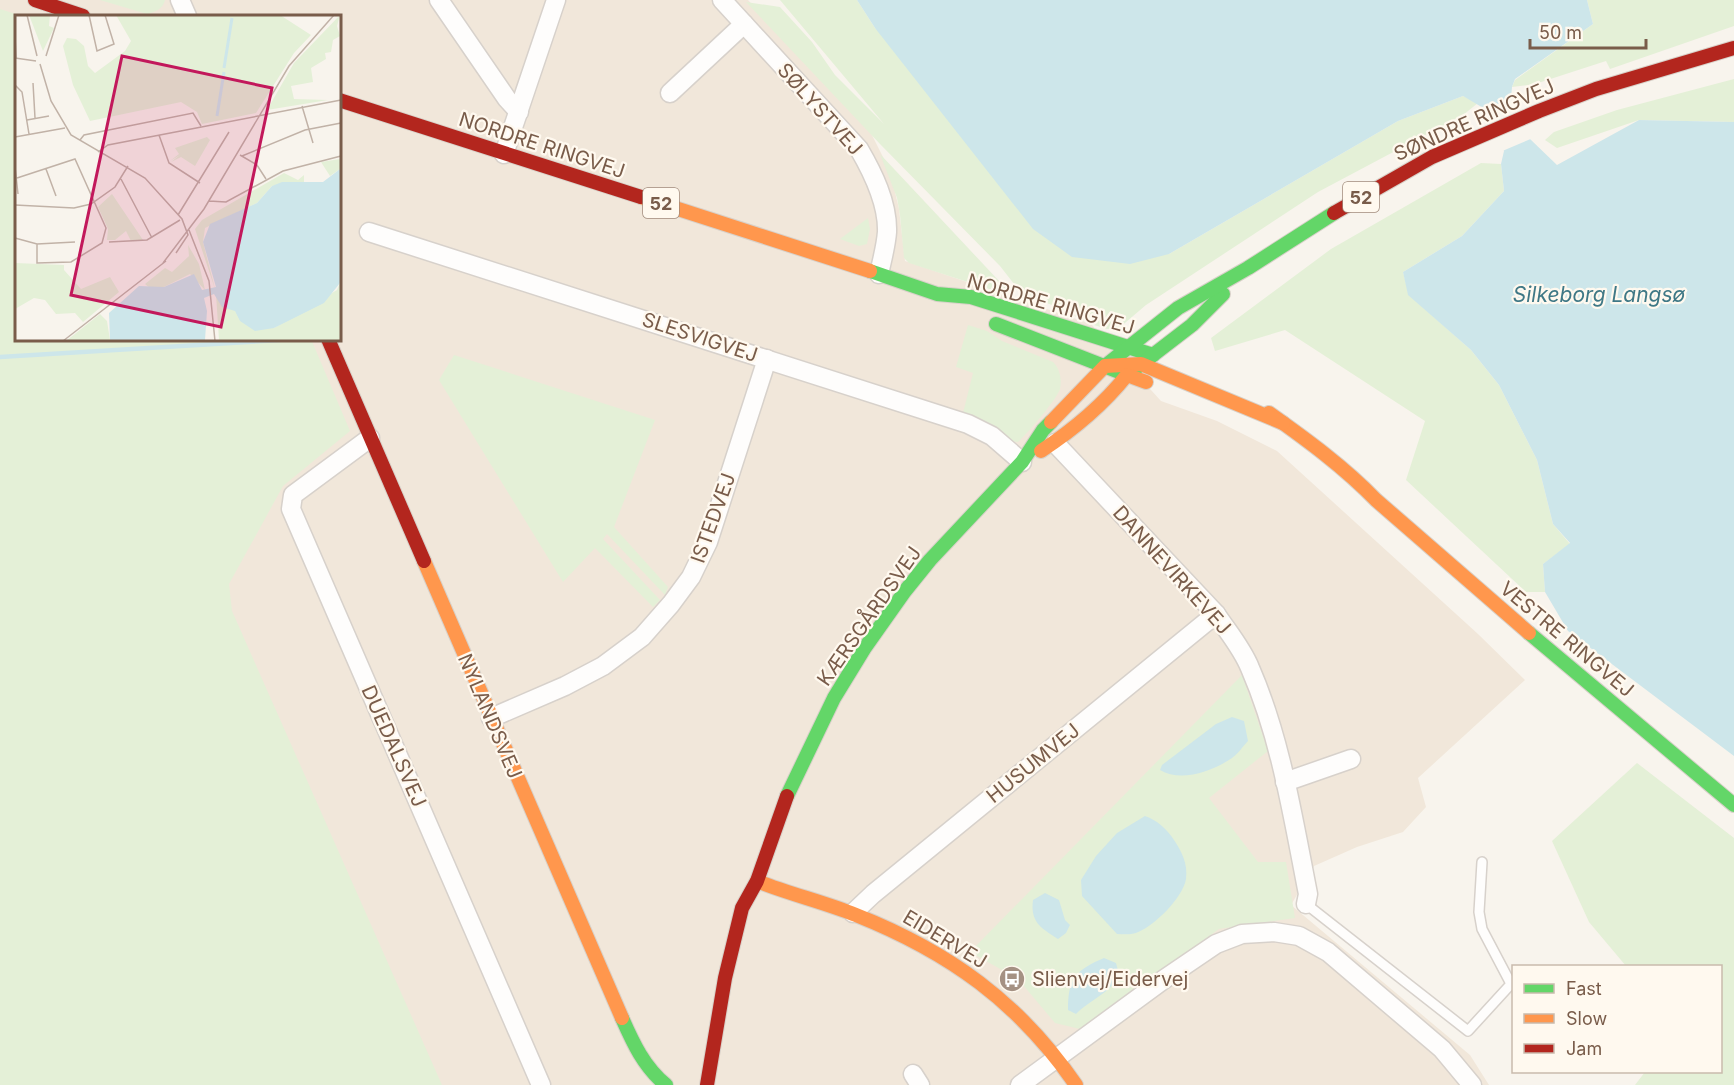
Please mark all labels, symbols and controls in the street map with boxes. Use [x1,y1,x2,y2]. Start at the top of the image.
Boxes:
scale bar [1530,12,1646,50]
inset map [15,15,340,340]
text: 50 m [1539,22,1582,43]
street label: SØLYSTVEJ [773,58,867,160]
street label: SØNDRE RINGVEJ [1390,74,1558,166]
street label: NORDRE RINGVEJ [456,107,628,183]
road number: 52 [1343,182,1379,212]
road number: 52 [643,188,679,218]
street label: NORDRE RINGVEJ [964,269,1138,339]
water label: Silkeborg Langsø [1513,282,1686,307]
street label: SLESVIGVEJ [639,307,761,367]
street label: ISTEDVEJ [686,470,740,566]
street label: DANNEVIRKEVEJ [1108,501,1236,639]
street label: KÆRSGÅRDSVEJ [810,541,926,690]
street label: VESTRE RINGVEJ [1495,576,1639,702]
street label: NYLANDSVEJ [453,650,527,782]
street label: DUEDALSVEJ [357,682,431,810]
street label: HUSUMVEJ [982,718,1084,808]
street label: EIDERVEJ [899,905,991,973]
bus stop icon: Slienvej/Eidervej [997,964,1027,994]
legend [1512,965,1722,1073]
place label: Slienvej/Eidervej [1032,967,1188,991]
text: Fast [1566,978,1602,999]
text: Slow [1566,1008,1607,1029]
text: Jam [1566,1038,1602,1059]

